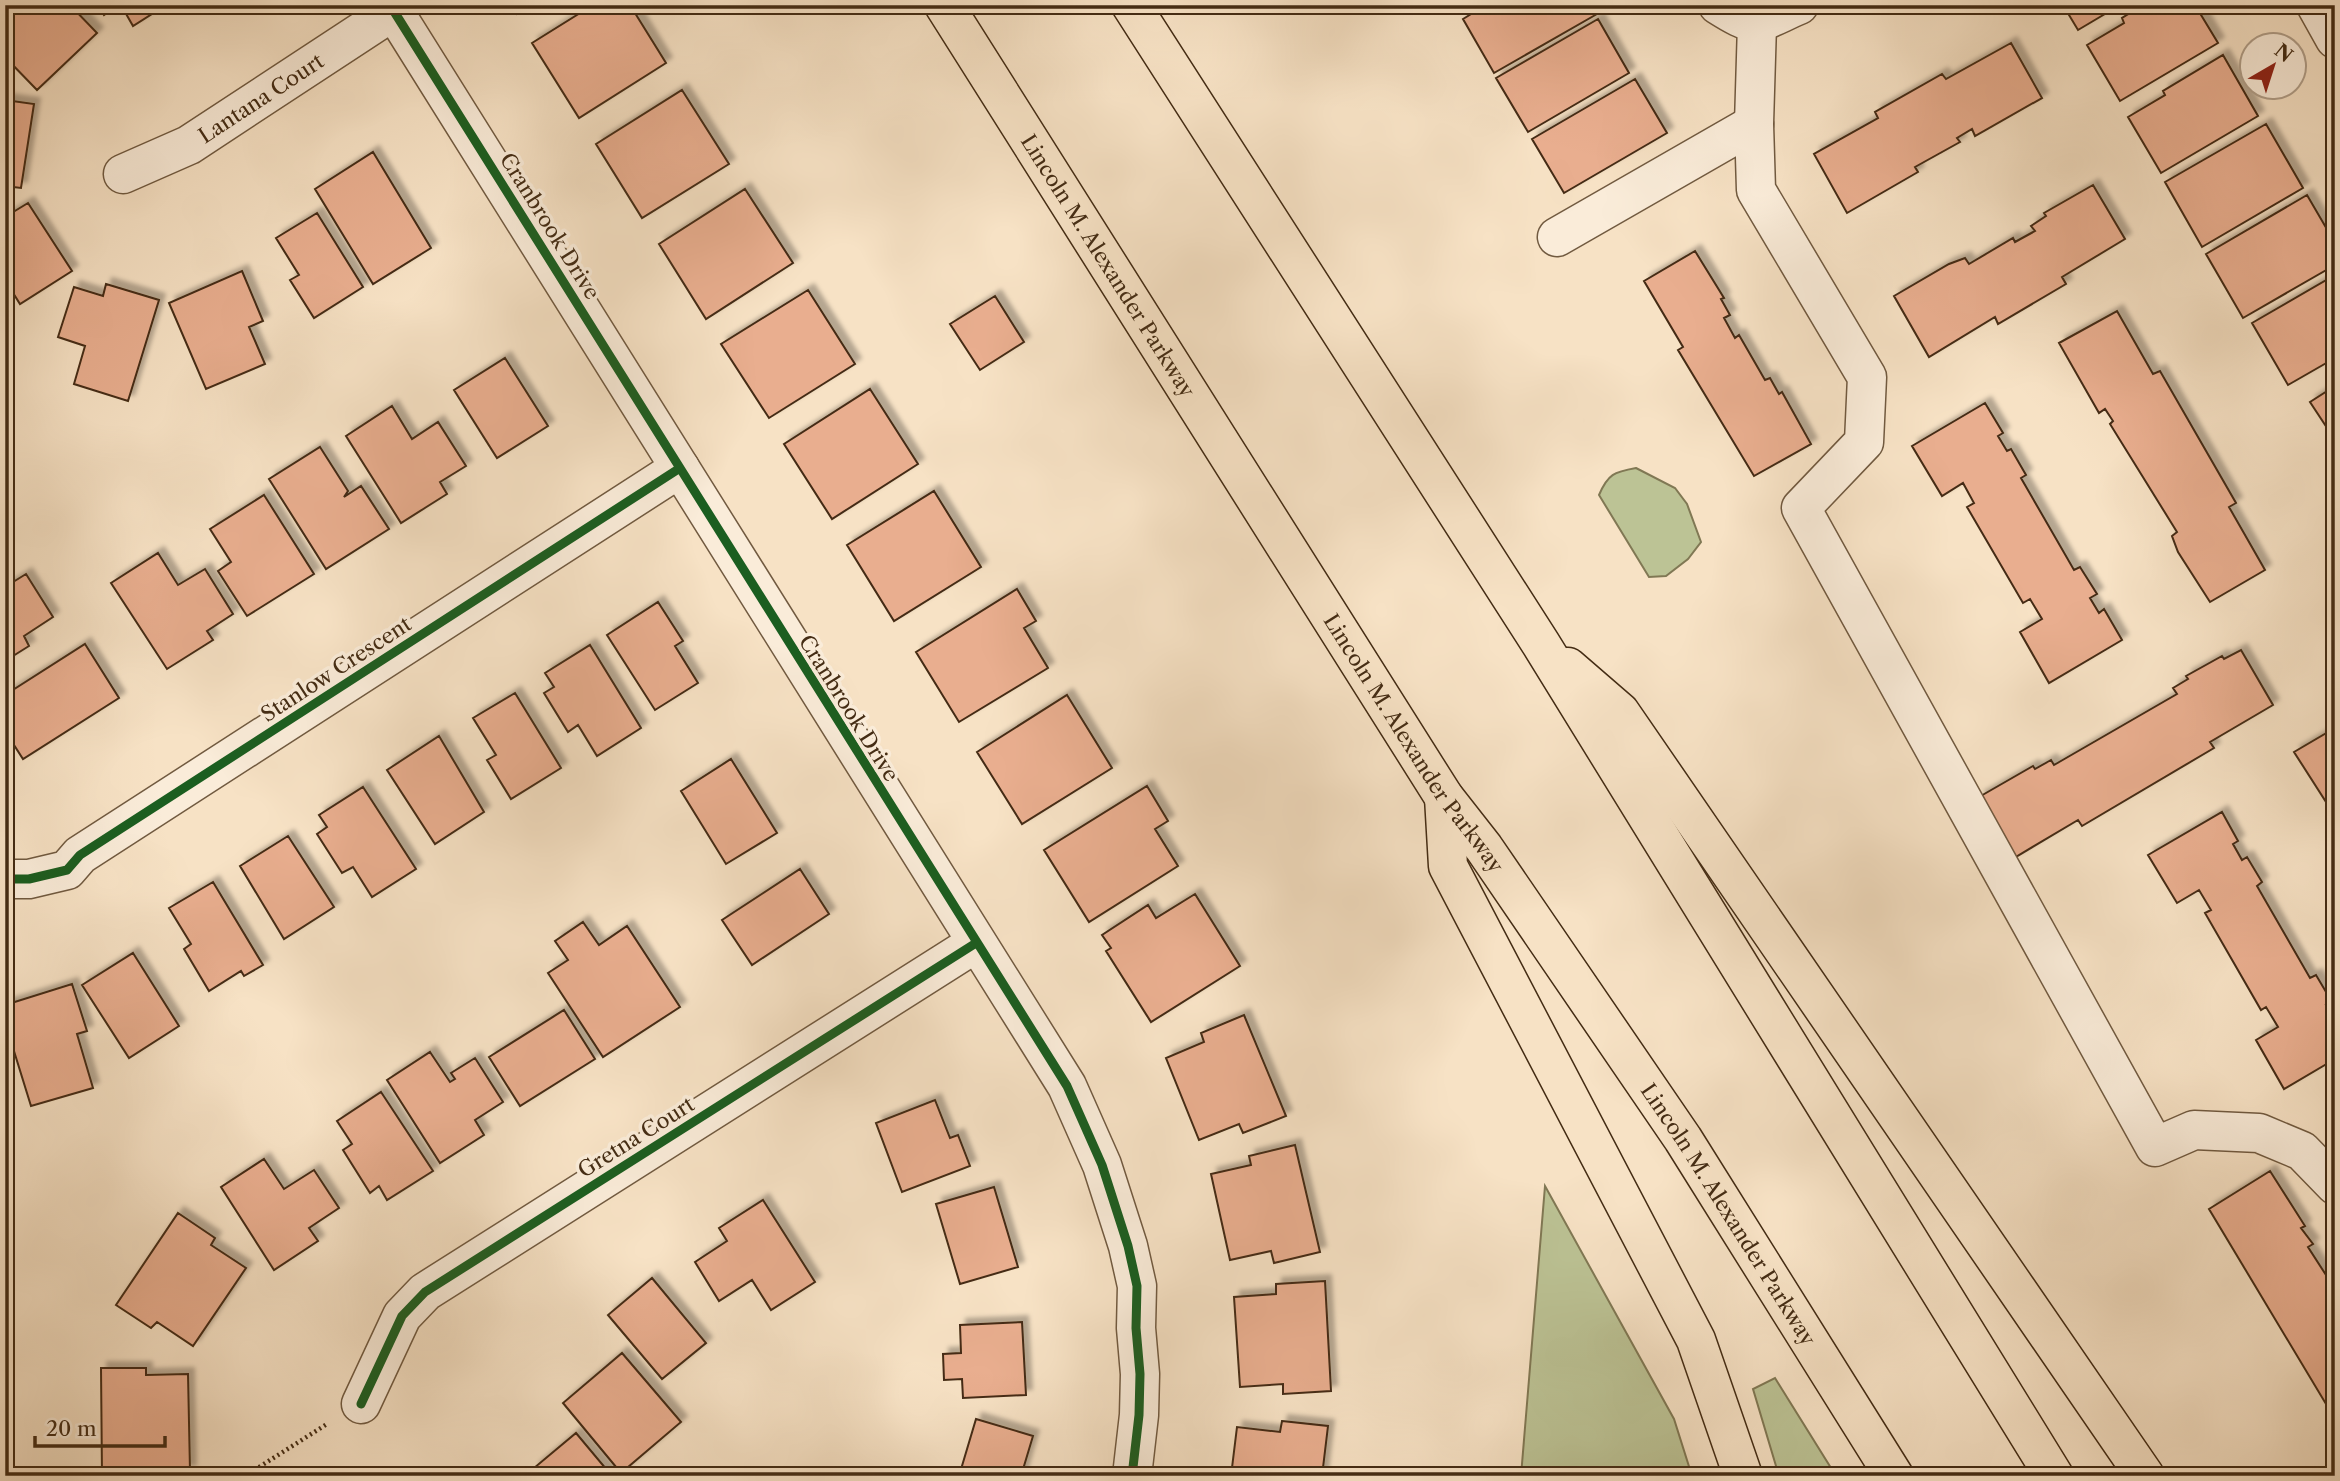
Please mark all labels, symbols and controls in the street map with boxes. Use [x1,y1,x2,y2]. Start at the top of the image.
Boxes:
north arrow [2238,32,2308,102]
text: N [2270,39,2297,67]
street label: Lantana Court [194,47,328,148]
street label: Lincoln M. Alexander Parkway [1016,129,1201,402]
street label: Cranbrook Drive [495,148,605,304]
street label: Lincoln M. Alexander Parkway [1319,609,1509,877]
street label: Stanlow Crescent [256,611,416,727]
street label: Cranbrook Drive [794,630,904,786]
street label: Lincoln M. Alexander Parkway [1636,1078,1822,1350]
street label: Gretna Court [573,1091,699,1183]
scale bar [35,1404,164,1448]
text: 20 m [46,1416,97,1441]

